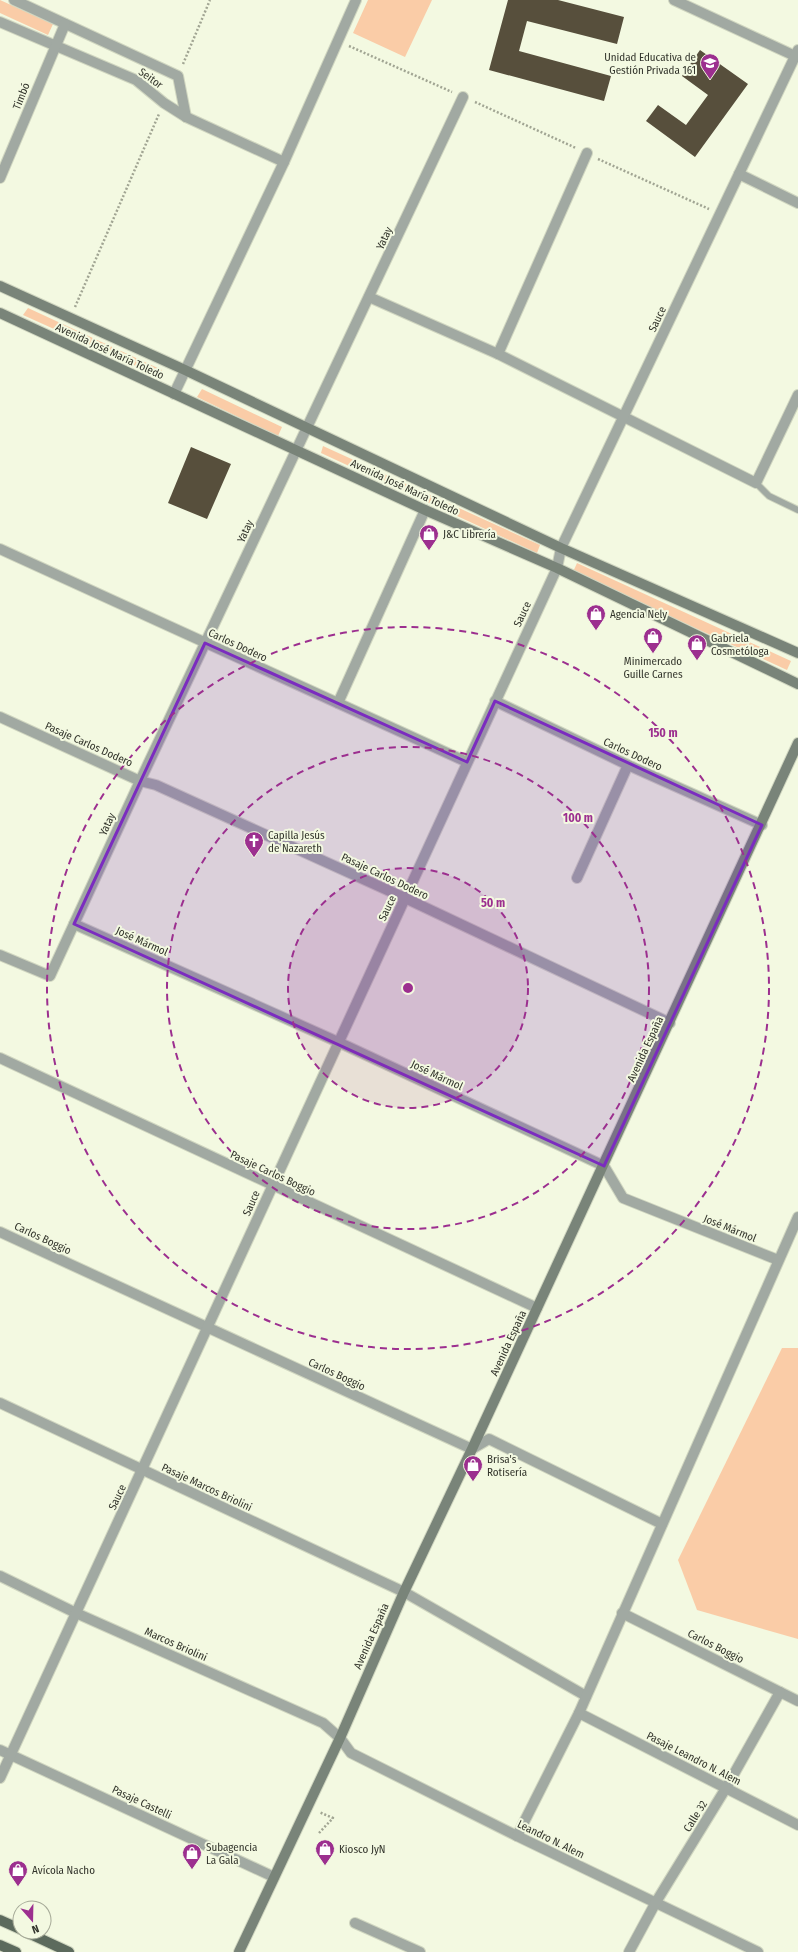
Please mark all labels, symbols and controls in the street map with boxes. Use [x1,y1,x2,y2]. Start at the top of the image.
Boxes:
place label: Unidad Educativa de Gestión Privada 161 [604,51,696,77]
school or university icon: Unidad Educativa de Gestión Privada 161 [699,52,721,80]
street label: Seitor [136,65,165,92]
street label: Timbó [10,81,33,112]
street label: Yatay [374,225,395,252]
street label: Sauce [646,304,669,334]
street label: Avenida José María Toledo [54,321,166,382]
street label: Avenida José María Toledo [349,457,461,518]
street label: Yatay [235,518,256,545]
shop icon: J&C Librería [418,523,440,551]
place label: J&C Librería [443,528,496,541]
street label: Sauce [511,599,534,629]
shop icon: Agencia Nely [585,603,607,631]
place label: Agencia Nely [610,608,667,621]
street label: Carlos Dodero [206,626,269,665]
shop icon: Minimercado Guille Carnes [642,626,664,654]
place label: Gabriela Cosmetóloga [711,632,769,658]
shop icon: Gabriela Cosmetóloga [686,633,708,661]
place label: Minimercado Guille Carnes [623,655,683,681]
street label: Pasaje Carlos Dodero [43,719,135,770]
text: 150 m [648,726,678,740]
street label: Carlos Dodero [601,735,664,774]
street label: Yatay [97,811,118,838]
text: 100 m [563,811,593,825]
place label: Capilla Jesús de Nazareth [268,829,325,855]
church icon: Capilla Jesús de Nazareth [243,830,265,858]
street label: Pasaje Carlos Dodero [339,851,431,902]
street label: Sauce [376,893,399,923]
text: 50 m [481,896,505,910]
street label: José Mármol [114,924,170,959]
centre of rings [401,981,415,995]
street label: Avenida España [625,1014,666,1084]
street label: José Mármol [409,1058,465,1093]
street label: Pasaje Carlos Boggio [228,1148,318,1199]
street label: Sauce [240,1188,263,1218]
street label: José Mármol [702,1212,758,1245]
street label: Carlos Boggio [12,1220,74,1257]
street label: Avenida España [488,1308,529,1378]
street label: Carlos Boggio [306,1356,368,1393]
place label: Brisa's Rotisería [487,1453,527,1479]
shop icon: Brisa's Rotisería [462,1454,484,1482]
street label: Pasaje Marcos Briolini [160,1461,254,1514]
street label: Sauce [106,1482,129,1512]
street label: Avenida España [351,1601,392,1671]
street label: Marcos Briolini [143,1625,209,1664]
street label: Carlos Boggio [686,1627,746,1666]
street label: Pasaje Leandro N. Alem [644,1729,743,1788]
street label: Pasaje Castelli [110,1783,174,1822]
street label: Calle 32 [681,1798,710,1834]
street label: Leandro N. Alem [515,1818,586,1861]
shop icon: Kiosco JyN [314,1838,336,1866]
place label: Subagencia La Gala [206,1841,257,1867]
shop icon: Subagencia La Gala [181,1842,203,1870]
place label: Kiosco JyN [339,1843,386,1856]
shop icon: Avícola Nacho [7,1859,29,1887]
place label: Avícola Nacho [32,1864,95,1877]
north arrow [12,1900,52,1940]
text: N [30,1922,41,1936]

